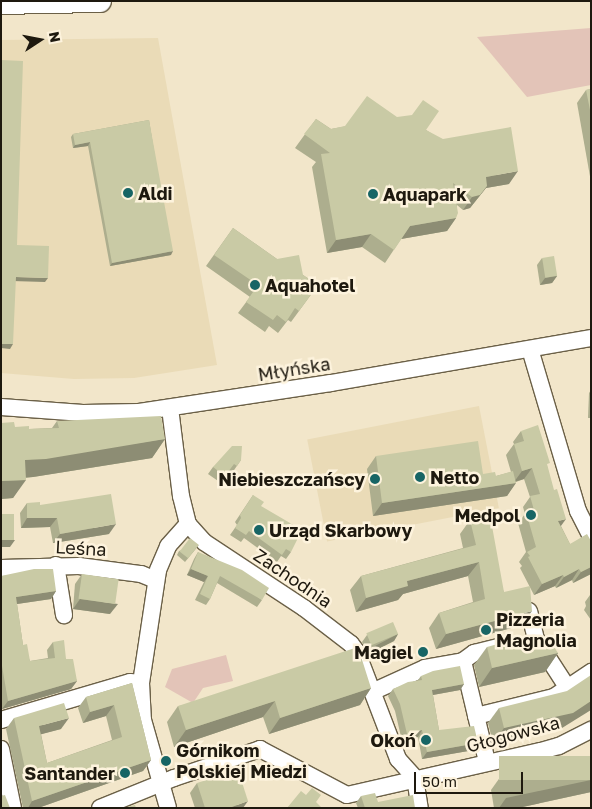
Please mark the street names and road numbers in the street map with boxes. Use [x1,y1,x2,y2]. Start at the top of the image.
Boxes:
street label: Młyńska [256,353,332,385]
street label: Leśna [55,536,107,560]
street label: Zachodnia [250,544,336,612]
street label: Głogowska [464,711,562,757]

